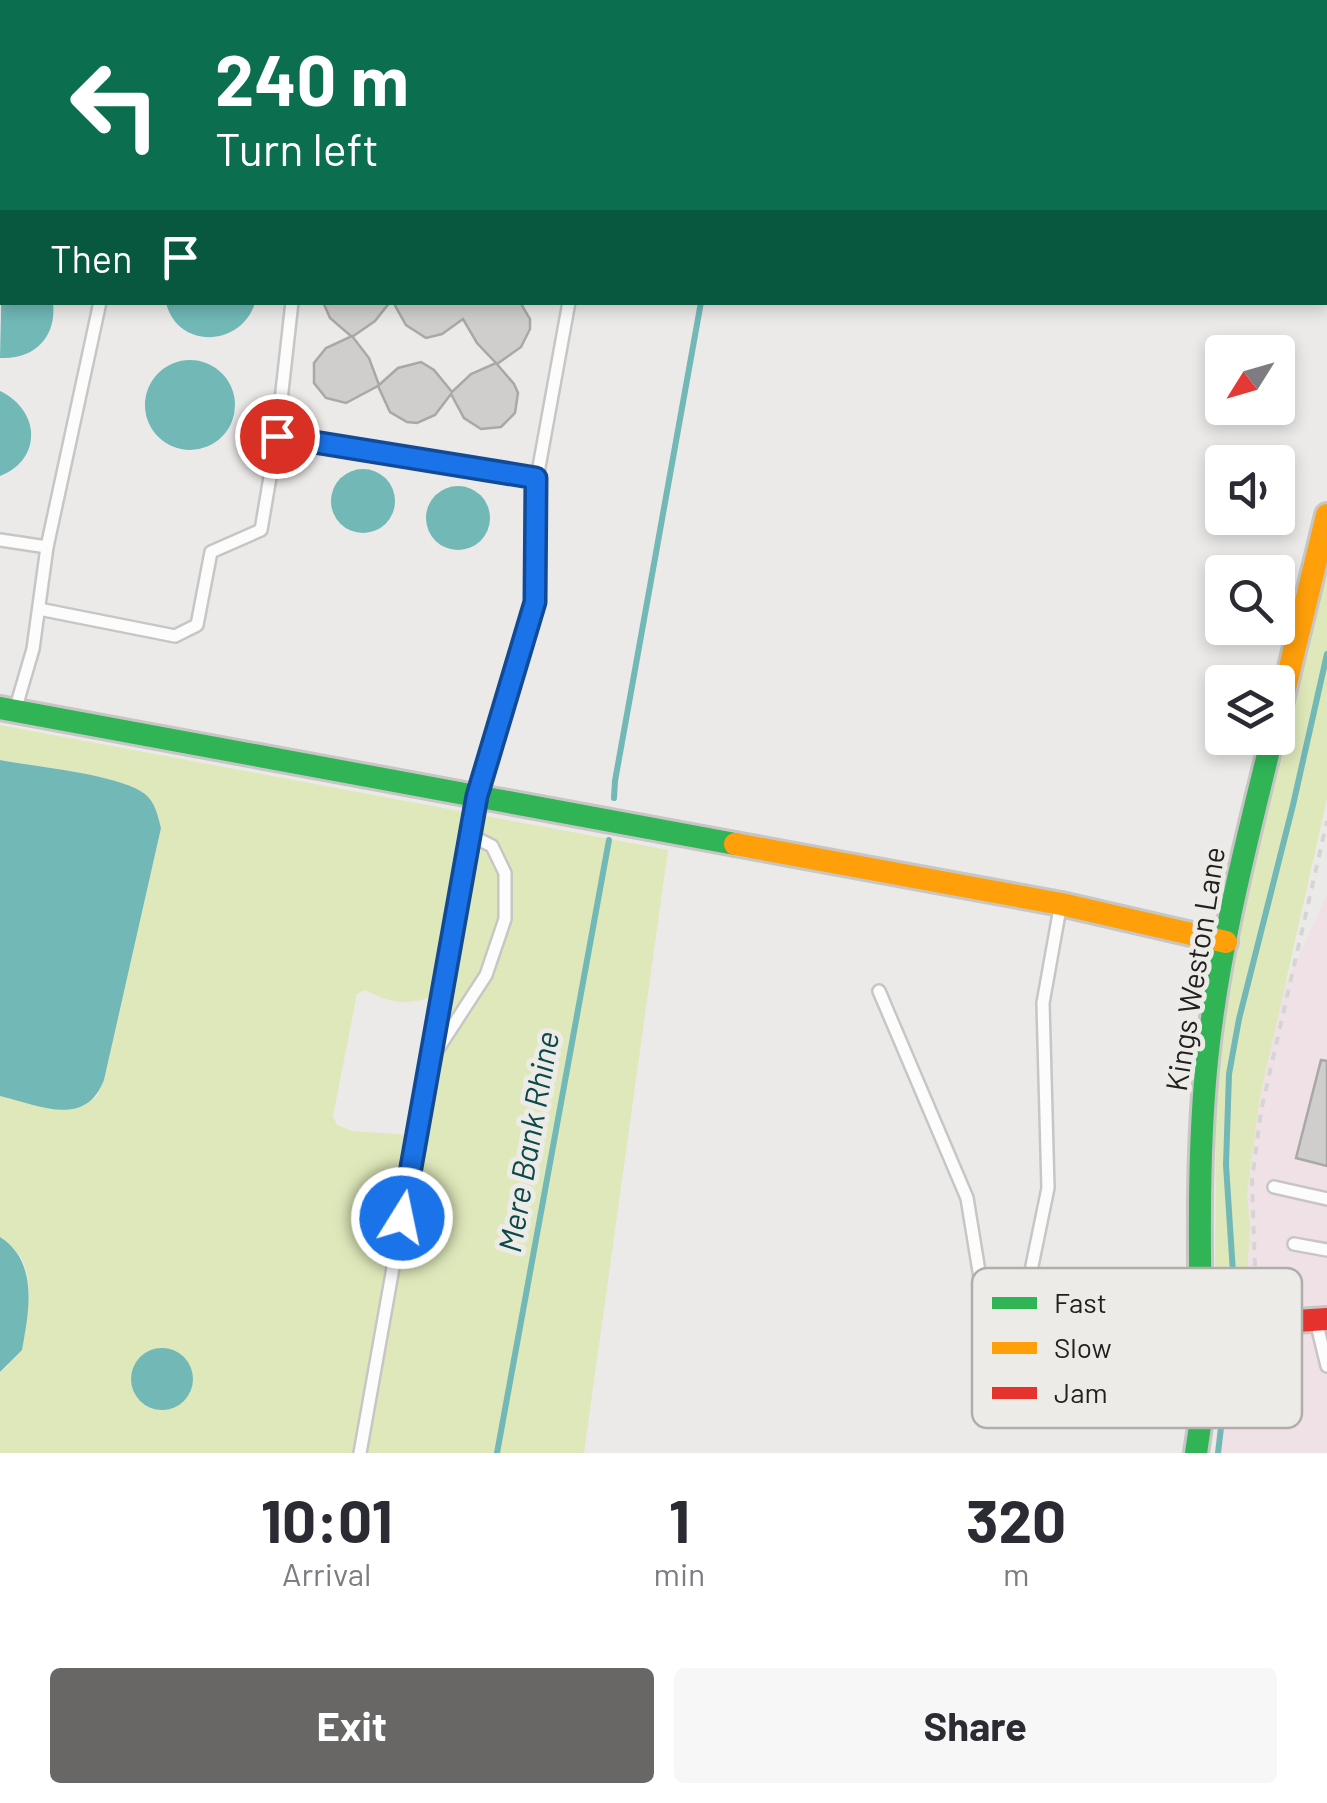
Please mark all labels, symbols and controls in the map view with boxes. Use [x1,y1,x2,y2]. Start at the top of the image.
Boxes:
text: 240 m [215,36,409,120]
icon: left [50,40,180,170]
text: Turn left [215,121,379,175]
icon: arrive [153,230,208,285]
text: Then [50,235,133,281]
north arrow [1205,335,1295,425]
map controls [1205,335,1295,755]
pin [235,394,320,479]
icon: arrive [250,409,305,464]
button: sound [1205,445,1295,535]
button: search [1205,555,1295,645]
button: layers [1205,665,1295,755]
street label: Kings Weston Lane [1157,844,1231,1093]
water label: Mere Bank Rhine [489,1028,565,1255]
position arrow [350,1166,454,1270]
legend [972,1268,1302,1428]
text: Fast [1054,1285,1107,1319]
text: Slow [1054,1330,1112,1364]
text: Jam [1054,1375,1108,1409]
text: 10:01 [261,1483,393,1555]
text: 1 [669,1483,690,1555]
text: 320 [966,1483,1066,1555]
text: Arrival [282,1554,371,1592]
text: min [653,1554,705,1592]
text: m [1003,1554,1029,1592]
button: Exit [50,1668,654,1783]
button: Share [674,1668,1277,1783]

